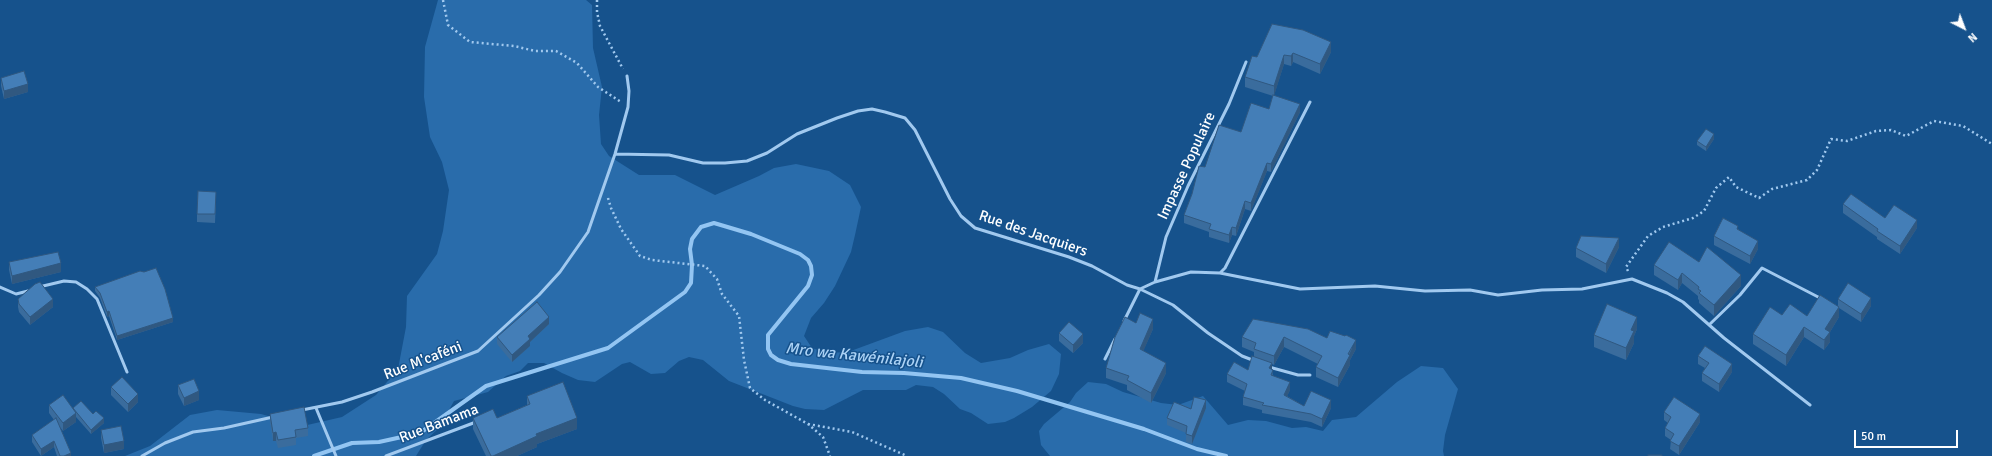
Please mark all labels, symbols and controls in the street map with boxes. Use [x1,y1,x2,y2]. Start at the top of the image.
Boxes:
north arrow [1944,8,1984,48]
text: N [1965,30,1980,45]
street label: Impasse Populaire [1154,109,1220,223]
street label: Rue des Jacquiers [976,207,1090,261]
street label: Rue M'caféni [381,338,465,384]
water label: Mro wa Kawénilajoli [784,339,924,373]
street label: Rue Bamama [397,401,481,447]
scale bar [1856,422,1960,448]
text: 50 m [1861,429,1886,444]

